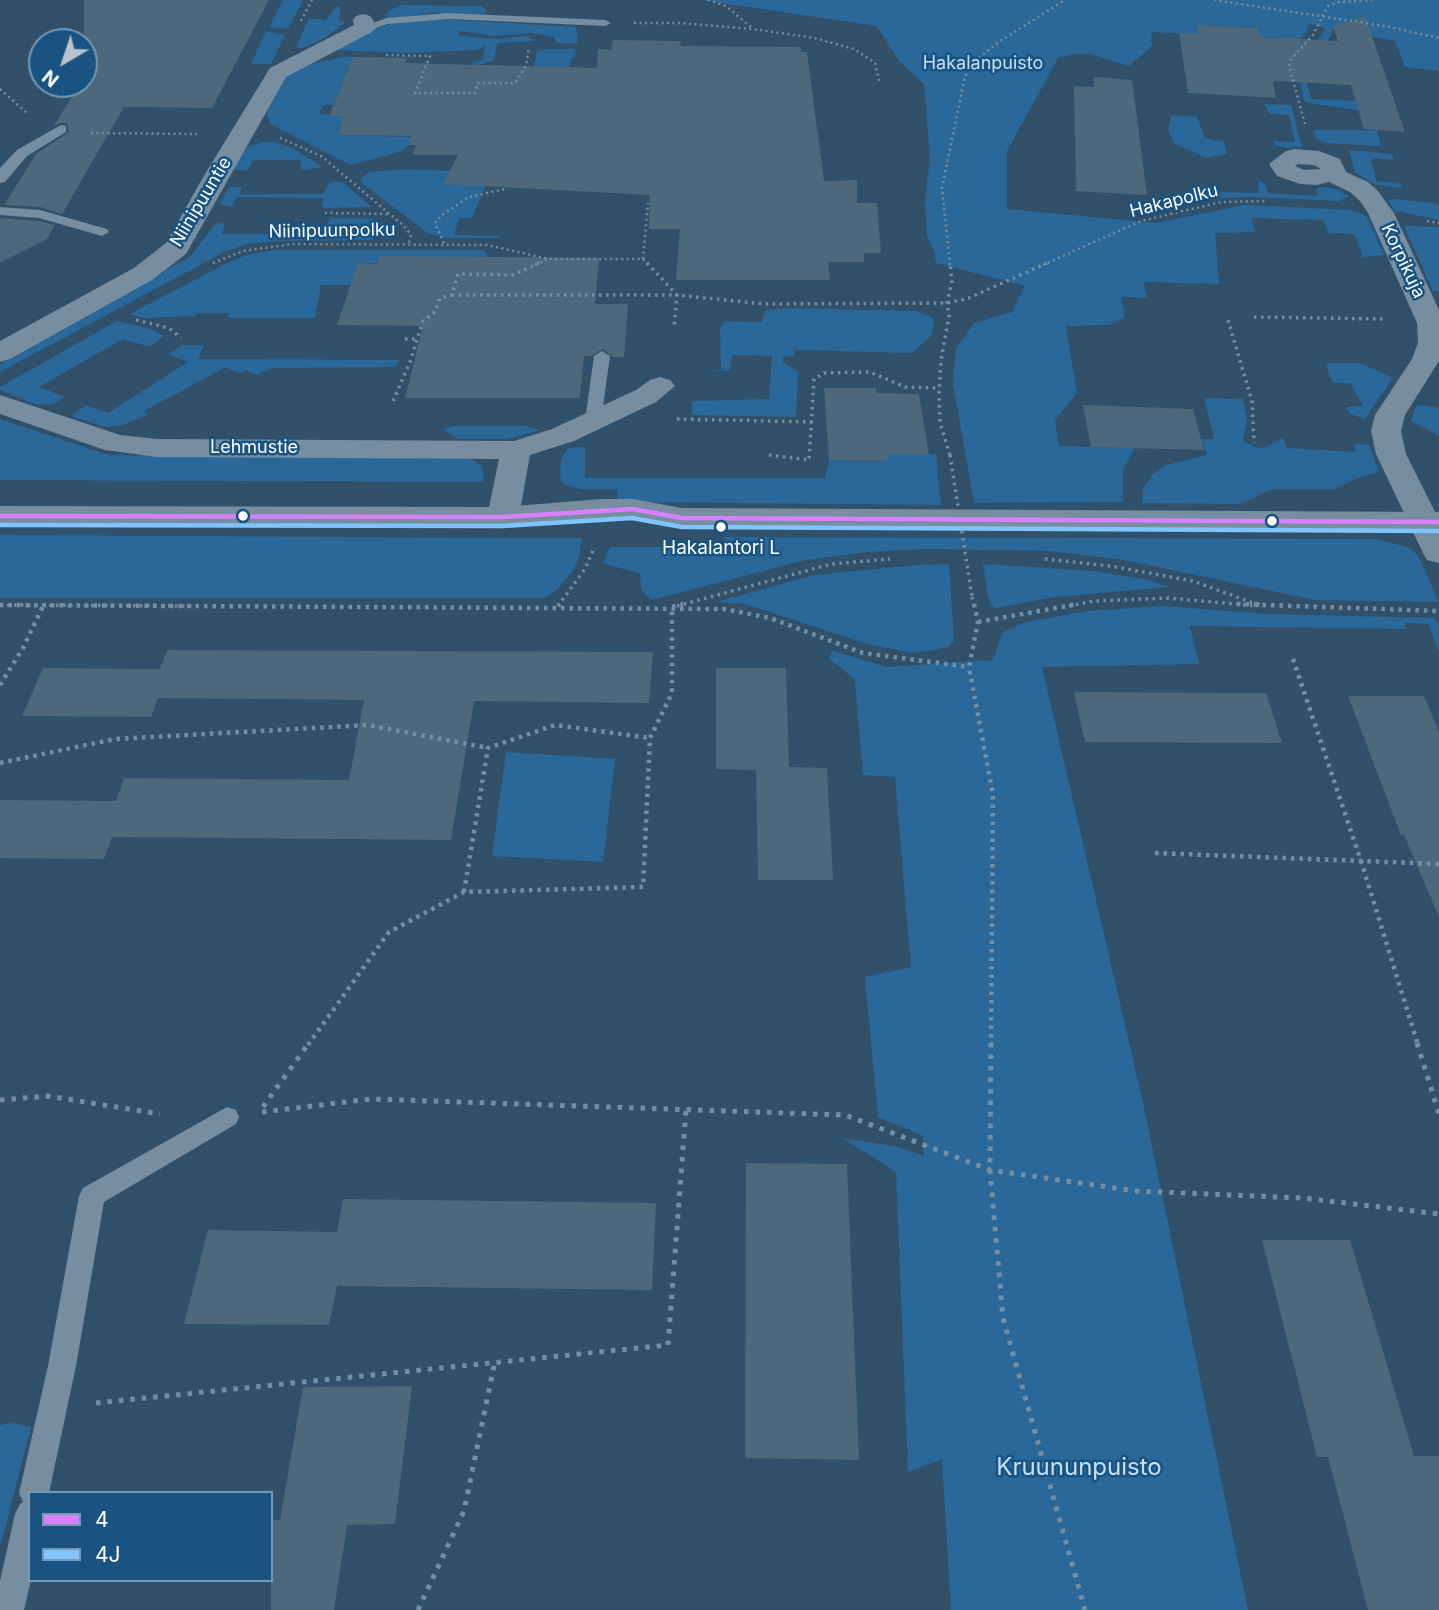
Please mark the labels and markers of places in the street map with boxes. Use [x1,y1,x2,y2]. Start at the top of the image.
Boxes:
unlabelled marker [236,509,250,523]
unlabelled marker [1265,514,1279,528]
marker: Hakalantori L [714,520,728,534]
place label: Hakalantori L [662,537,780,559]

